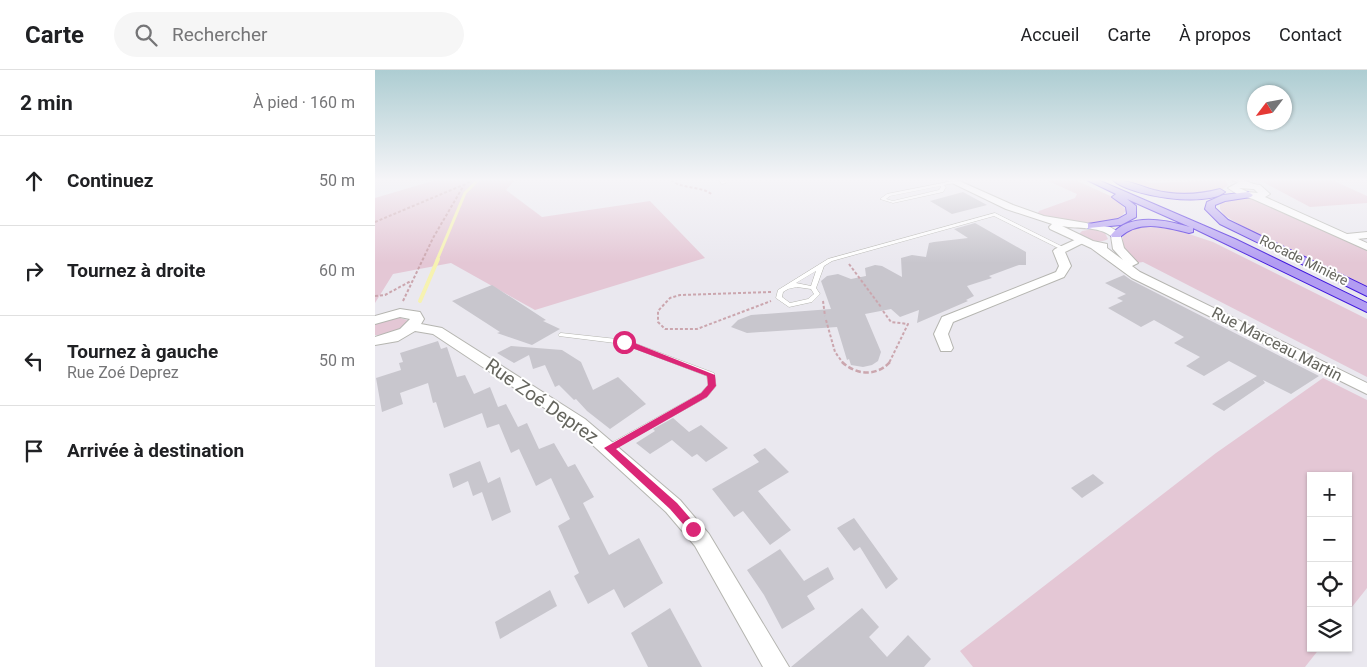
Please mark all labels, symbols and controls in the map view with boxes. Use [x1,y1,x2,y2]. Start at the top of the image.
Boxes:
search box [114,12,464,57]
text: Carte [25,21,84,49]
icon: search [132,21,160,49]
text: Rechercher [172,23,267,46]
text: Accueil [1021,24,1079,45]
text: Carte [1107,24,1151,45]
text: À propos [1179,24,1251,45]
text: Contact [1279,24,1342,45]
north arrow [1247,85,1292,130]
text: 2 min [20,91,73,115]
text: À pied · 160 m [253,93,355,112]
icon: ahead [20,167,48,195]
text: Continuez [67,169,153,192]
text: 50 m [319,171,355,190]
street label: Rocade Minière [1257,232,1351,288]
icon: right [20,257,48,285]
text: Tournez à droite [67,259,206,282]
text: 60 m [319,261,355,280]
street label: Rue Marceau Martin [1209,303,1345,385]
route start [613,331,636,354]
text: Tournez à gauche [67,340,218,363]
icon: left [20,347,48,375]
text: 50 m [319,351,355,370]
street label: Rue Zoé Deprez [481,354,603,448]
text: Rue Zoé Deprez [67,363,179,382]
icon: arrive [20,437,48,465]
text: Arrivée à destination [67,439,244,462]
map controls [1307,472,1352,652]
button: + [1307,472,1352,517]
button: − [1307,517,1352,562]
route end [682,518,705,541]
button: locate [1307,562,1352,607]
button: layers [1307,607,1352,652]

